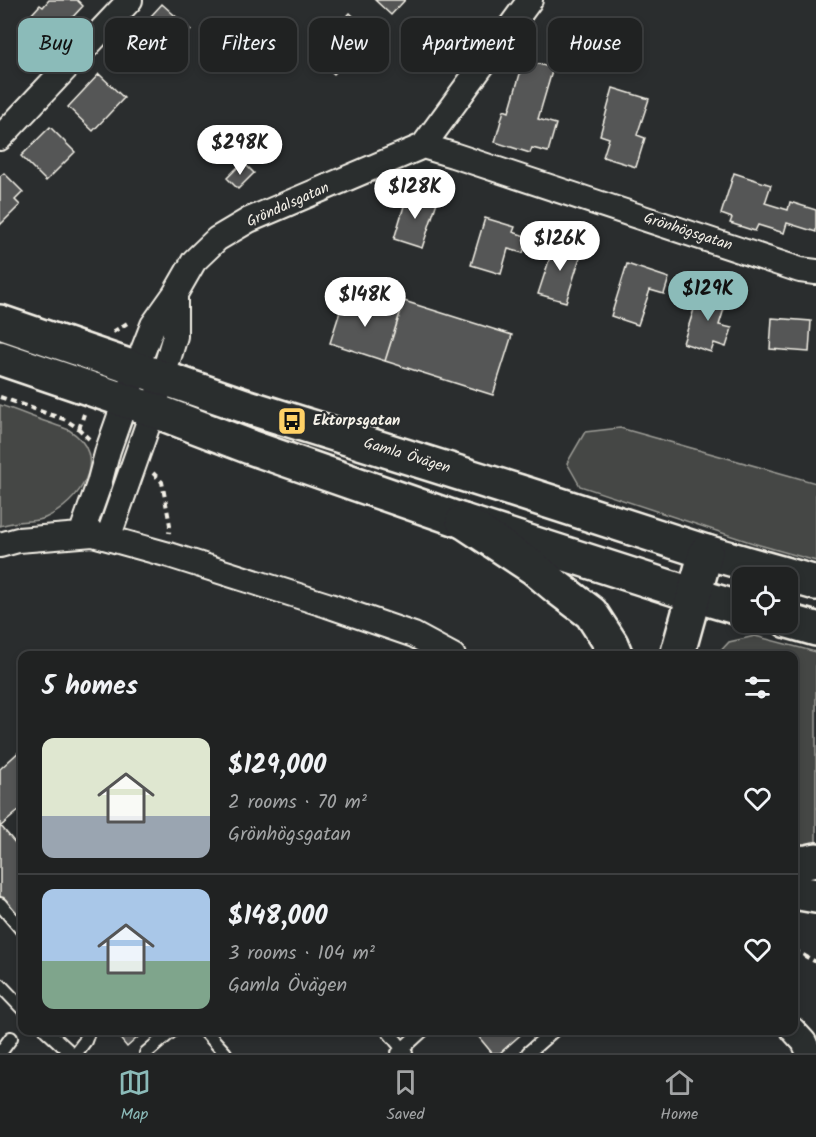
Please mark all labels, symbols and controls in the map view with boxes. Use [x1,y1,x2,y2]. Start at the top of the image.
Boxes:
chip: Buy [18,18,93,72]
chip: Rent [105,18,188,72]
chip: Filters [200,18,297,72]
chip: New [309,18,389,72]
chip: Apartment [401,18,536,72]
chip: House [548,18,642,72]
pin: $298K [198,125,282,176]
text: $298K [211,128,269,160]
pin: $128K [373,169,457,220]
text: $128K [388,172,442,204]
street label: Gröndalsgatan [243,176,333,234]
street label: Grönhögsgatan [640,206,736,258]
pin: $126K [518,221,602,272]
text: $126K [534,224,586,256]
pin: $129K [666,271,750,322]
text: $129K [682,274,734,306]
pin: $148K [323,277,407,328]
text: $148K [339,280,391,312]
bus stop icon: Ektorpsgatan [276,405,308,437]
place label: Ektorpsgatan [313,409,400,433]
street label: Gamla Övägen [361,431,453,481]
map controls [732,567,798,633]
button: locate [732,567,798,633]
text: 5 homes [42,666,138,708]
icon: filters [741,671,774,704]
text: $129,000 [228,745,326,787]
icon: home [90,762,162,834]
icon: heart [741,782,774,815]
text: 2 rooms · 70 m² [228,787,367,819]
text: Grönhögsgatan [228,819,351,851]
text: $148,000 [228,896,328,938]
icon: home [90,913,162,985]
icon: heart [741,933,774,966]
text: 3 rooms · 104 m² [228,938,375,970]
text: Gamla Övägen [228,970,347,1002]
tab: Map [118,1066,151,1127]
tab: Saved [387,1066,425,1127]
tab: Home [660,1066,698,1127]

